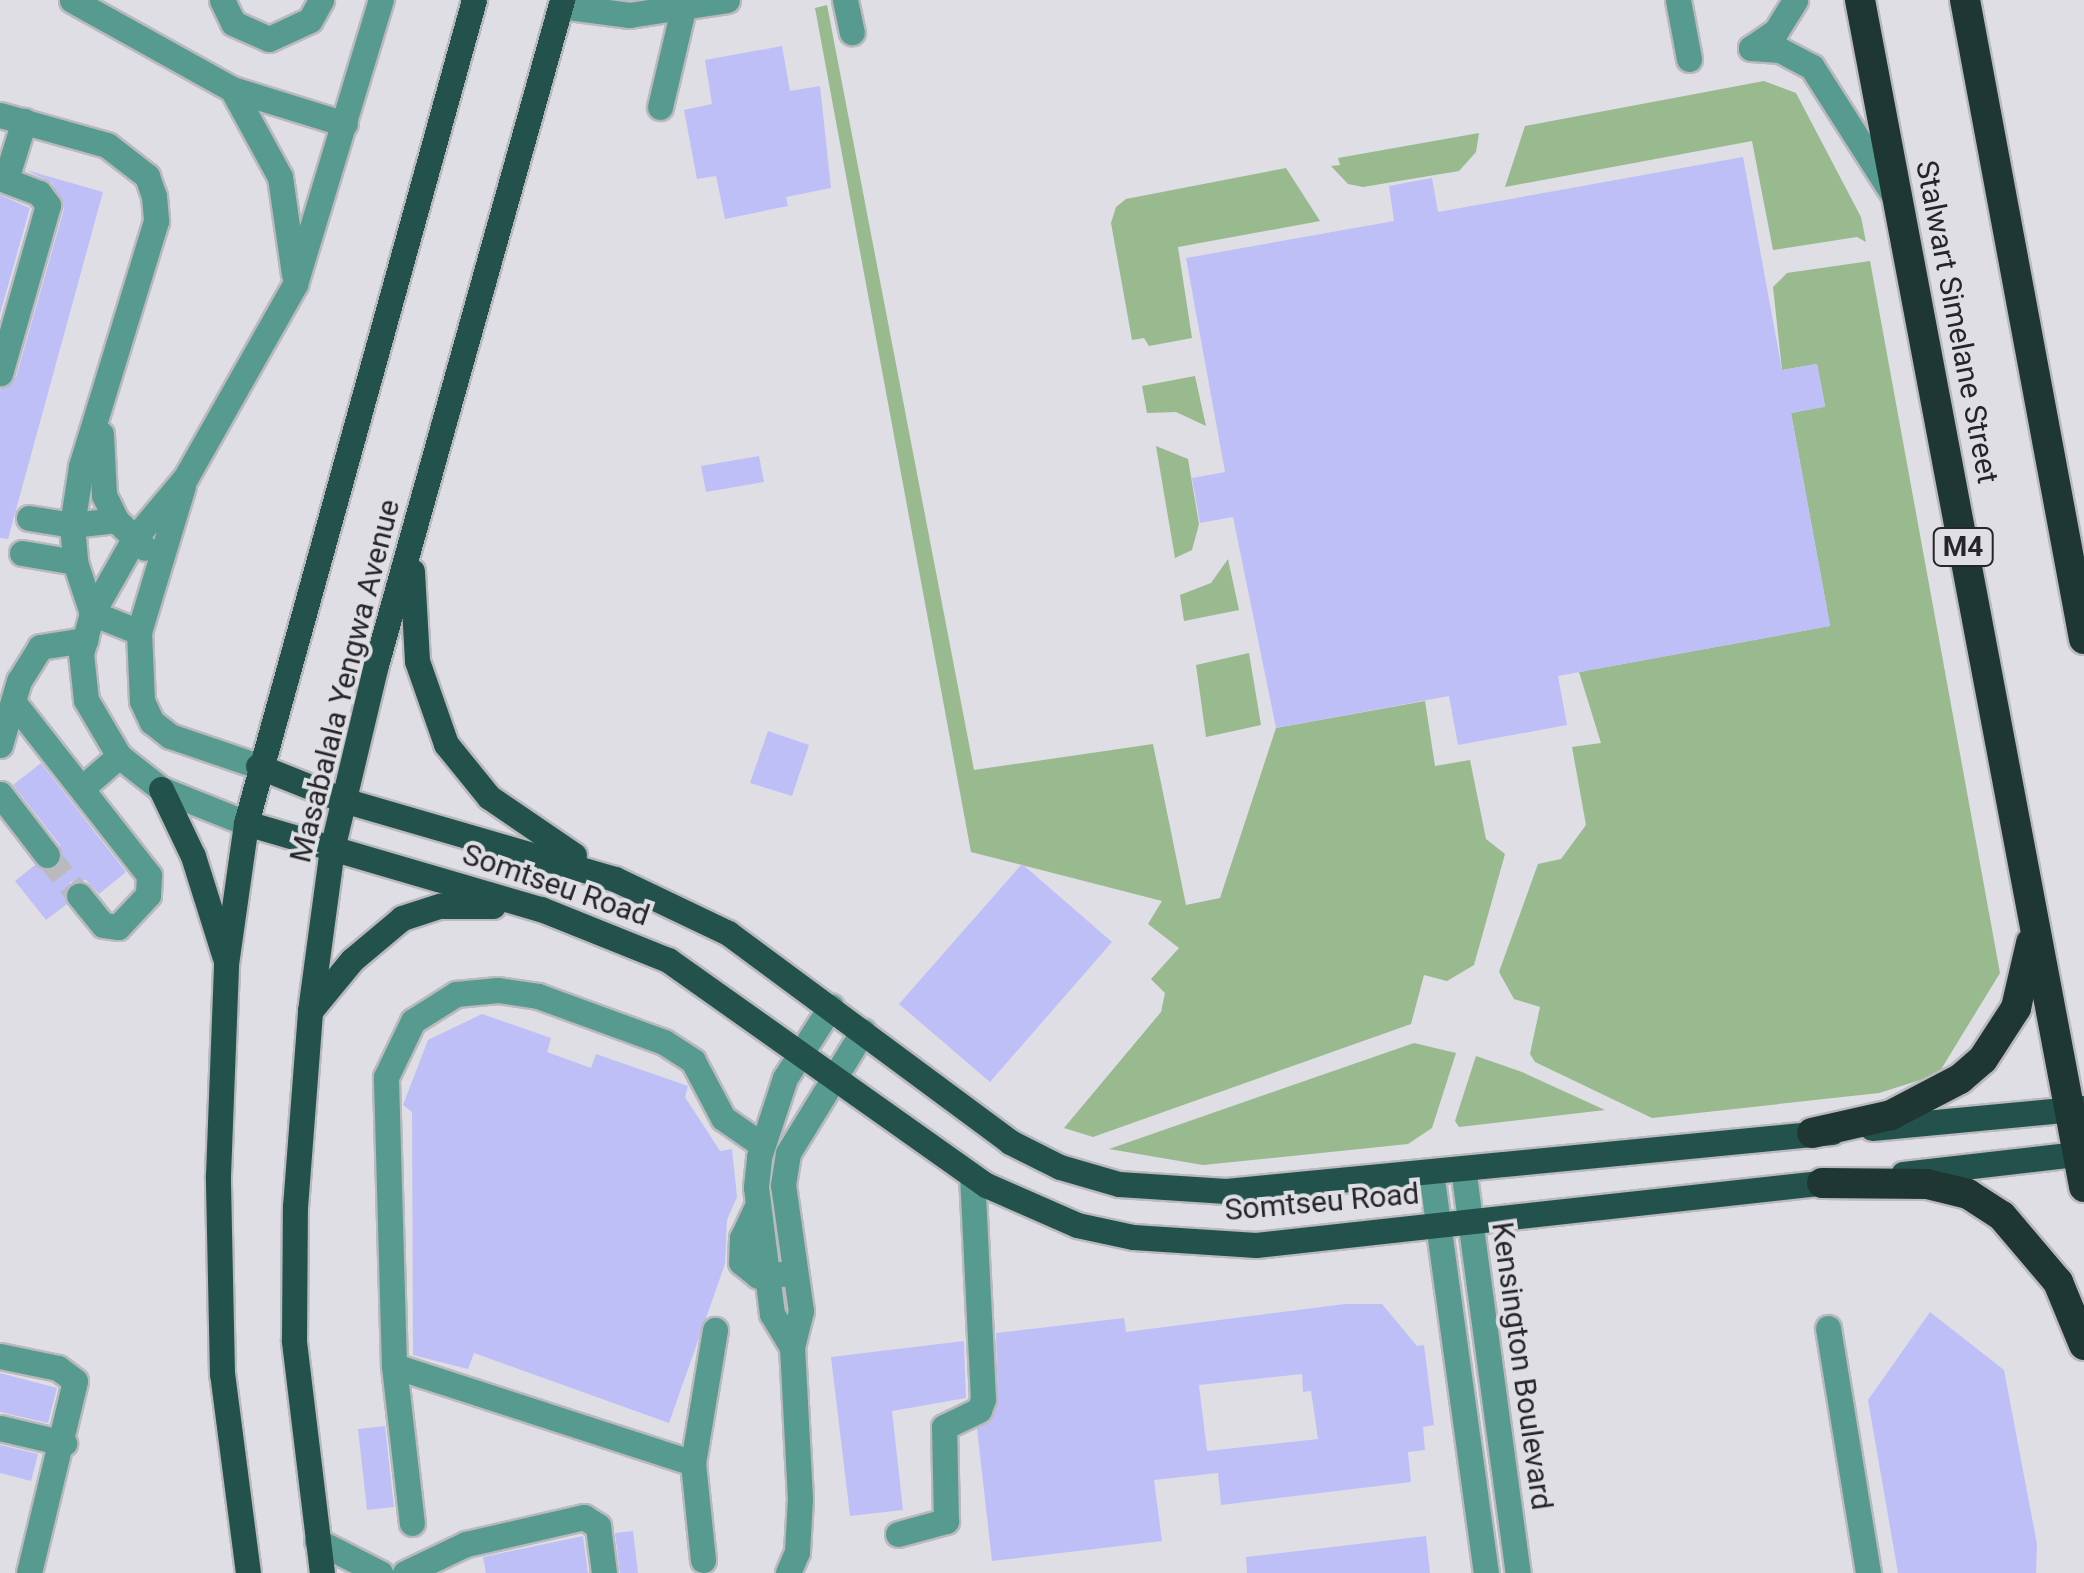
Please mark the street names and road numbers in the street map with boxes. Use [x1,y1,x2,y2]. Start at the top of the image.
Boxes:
street label: Stalwart Simelane Street [1908,157,2006,487]
street label: Masabalala Yengwa Avenue [282,496,408,866]
road number: M4 [1930,524,1996,570]
street label: Somtseu Road [458,836,654,934]
street label: Somtseu Road [1223,1176,1421,1228]
street label: Kensington Boulevard [1484,1220,1560,1512]

